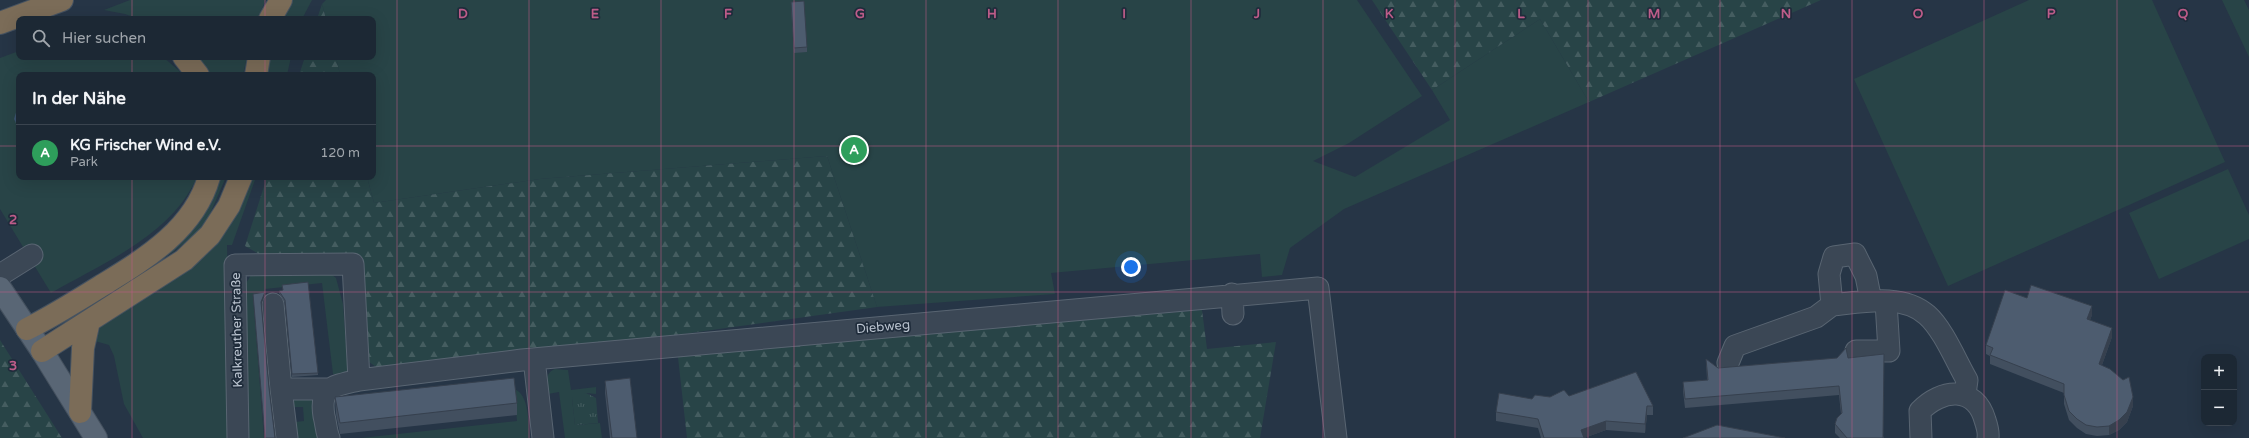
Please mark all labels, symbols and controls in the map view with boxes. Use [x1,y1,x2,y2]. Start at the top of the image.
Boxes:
text: D [458,6,468,22]
text: E [591,6,599,22]
text: F [724,6,732,22]
text: G [855,6,865,22]
text: H [987,6,997,22]
text: I [1122,6,1126,22]
text: J [1253,6,1260,22]
text: K [1385,6,1394,22]
text: L [1517,6,1525,22]
text: M [1648,6,1660,22]
text: N [1781,6,1791,22]
text: O [1913,6,1924,22]
text: P [2047,6,2056,22]
text: Q [2178,6,2189,22]
search box [16,16,376,60]
icon: search [30,27,52,49]
text: Hier suchen [62,29,146,47]
text: In der Nähe [32,88,126,109]
pin: A [841,135,867,165]
text: KG Frischer Wind e.V. [70,136,222,154]
text: A [40,145,50,161]
text: 120 m [320,145,360,161]
text: Park [70,154,98,170]
text: 2 [9,212,17,228]
your location [1121,257,1141,277]
street label: Kalkreuther Straße [228,272,246,388]
street label: Diebweg [855,317,911,337]
map controls [2201,354,2237,426]
button: + [2201,354,2237,390]
text: 3 [9,358,17,374]
button: − [2201,390,2237,426]

